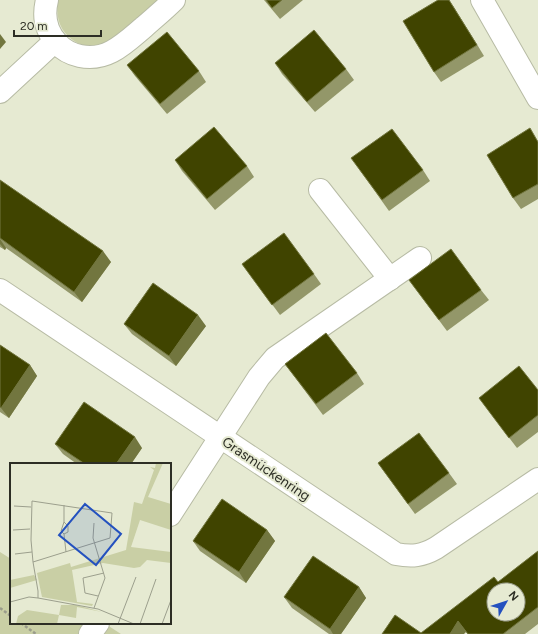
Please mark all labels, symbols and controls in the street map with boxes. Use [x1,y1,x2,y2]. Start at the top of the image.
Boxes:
scale bar [14,12,101,38]
text: 20 m [20,19,48,33]
street label: Grasmückenring [219,433,313,505]
inset map [10,463,171,624]
north arrow [486,582,526,622]
text: N [506,589,521,603]

